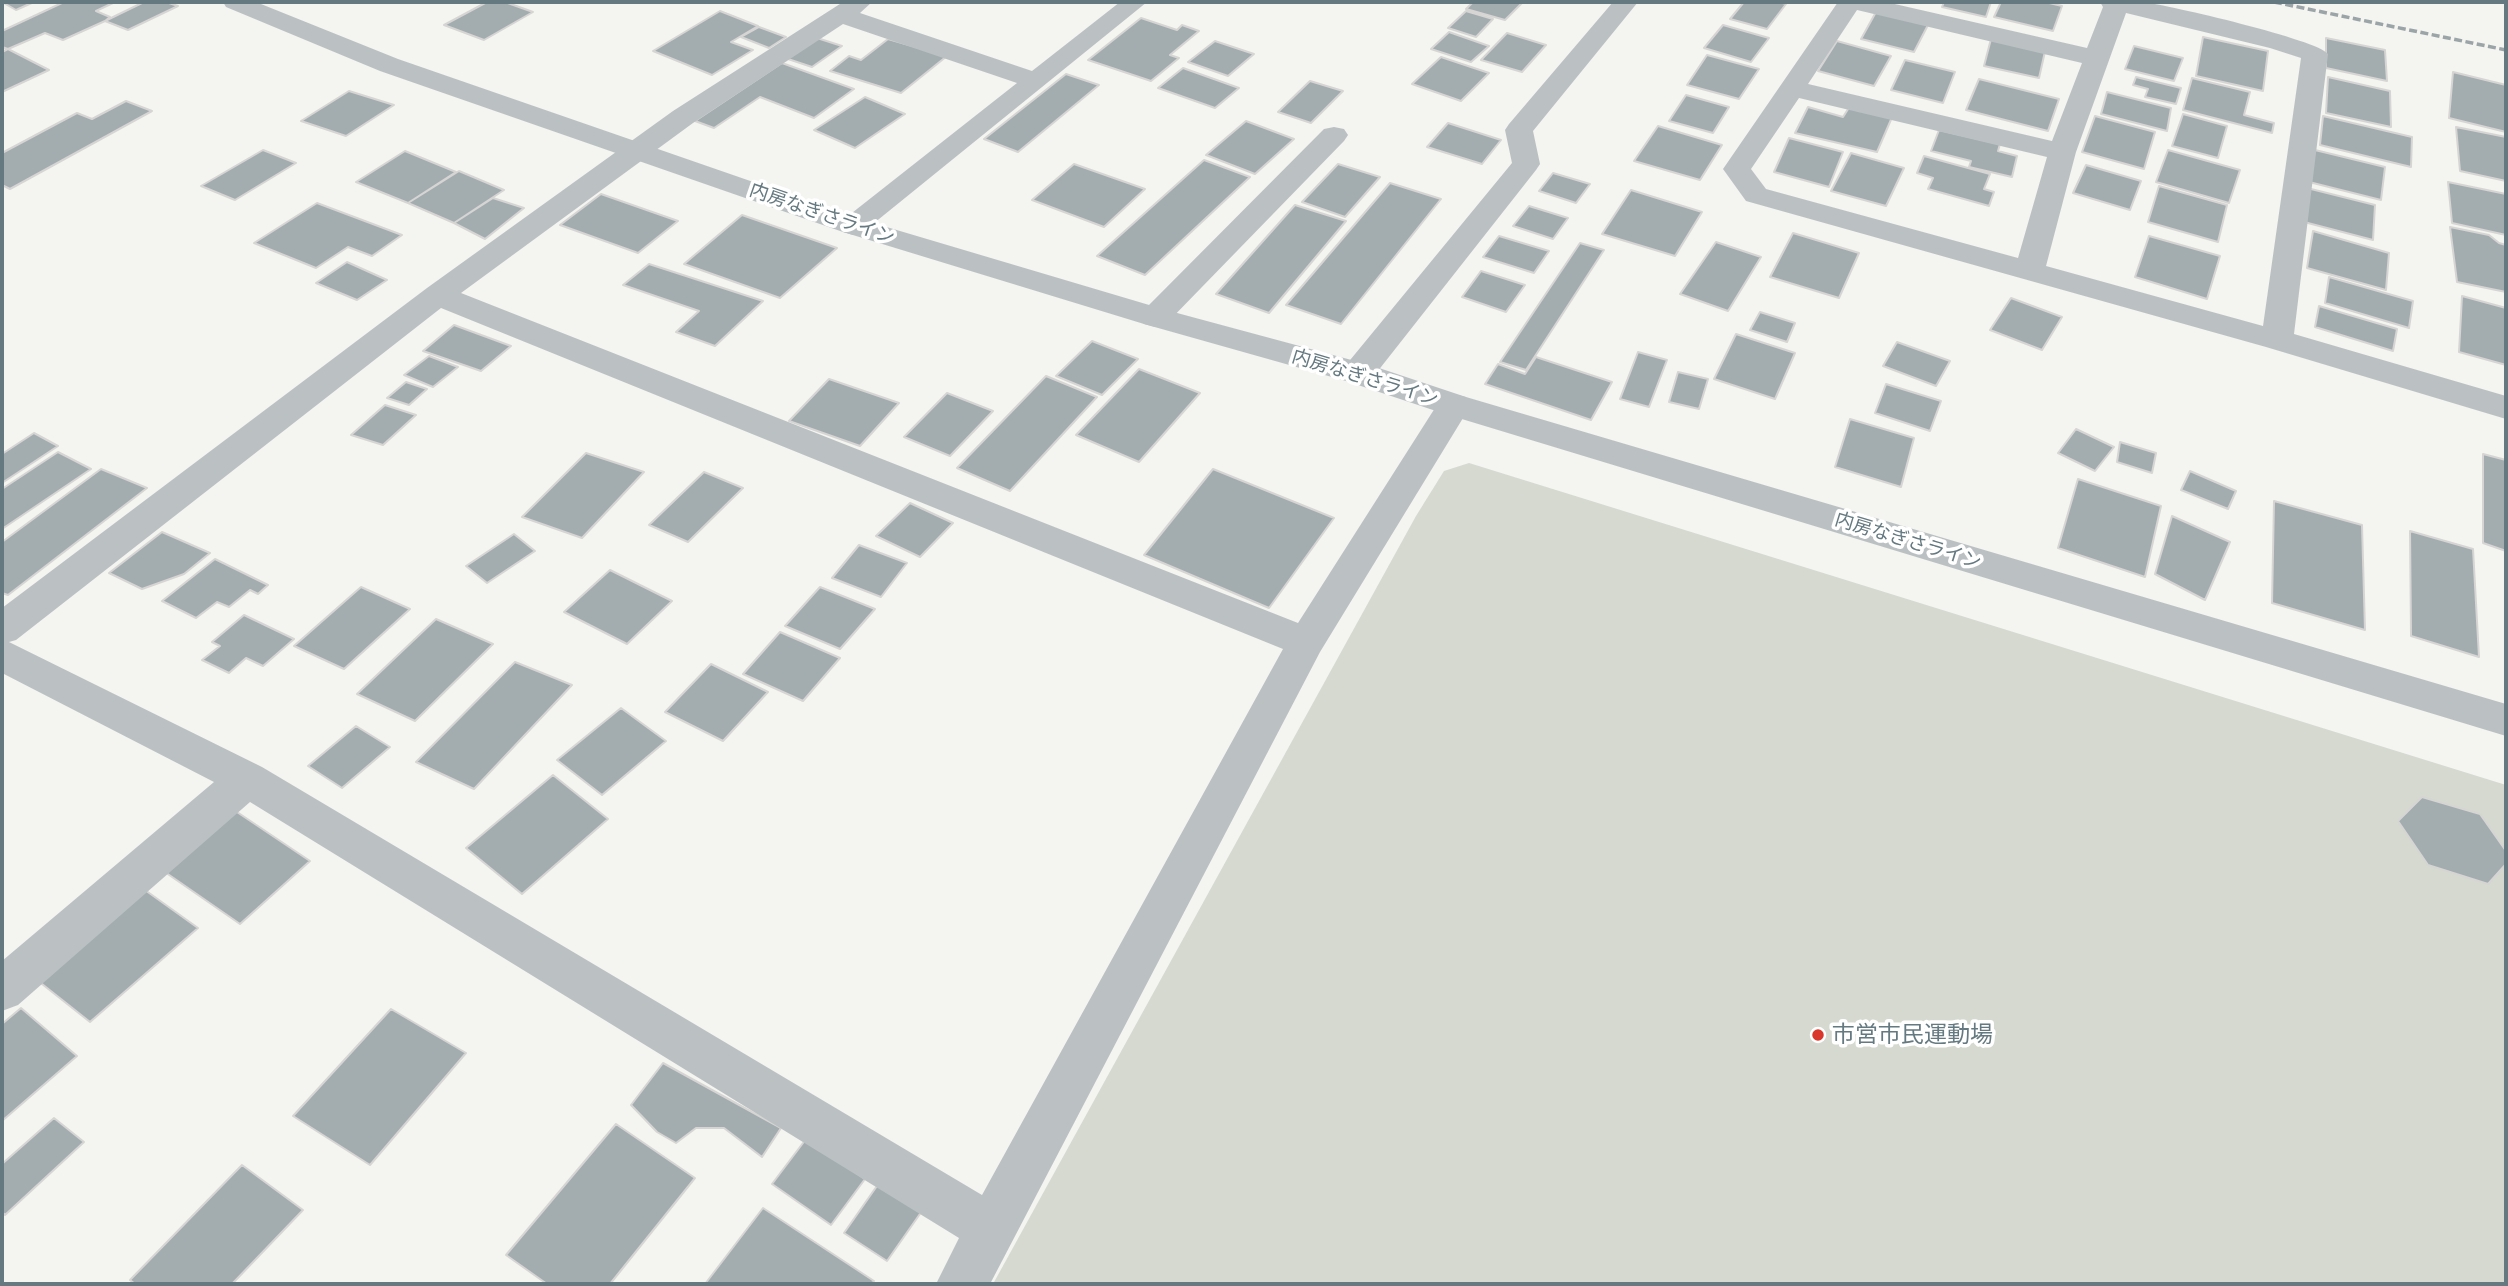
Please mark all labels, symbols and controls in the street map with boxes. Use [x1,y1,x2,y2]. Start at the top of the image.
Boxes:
street label: 内房なぎさライン [746,178,898,250]
street label: 内房なぎさライン [1289,345,1441,411]
street label: 内房なぎさライン [1832,508,1984,574]
place label: 市営市民運動場 [1832,1021,1993,1049]
marker: 市営市民運動場 [1810,1027,1826,1043]

